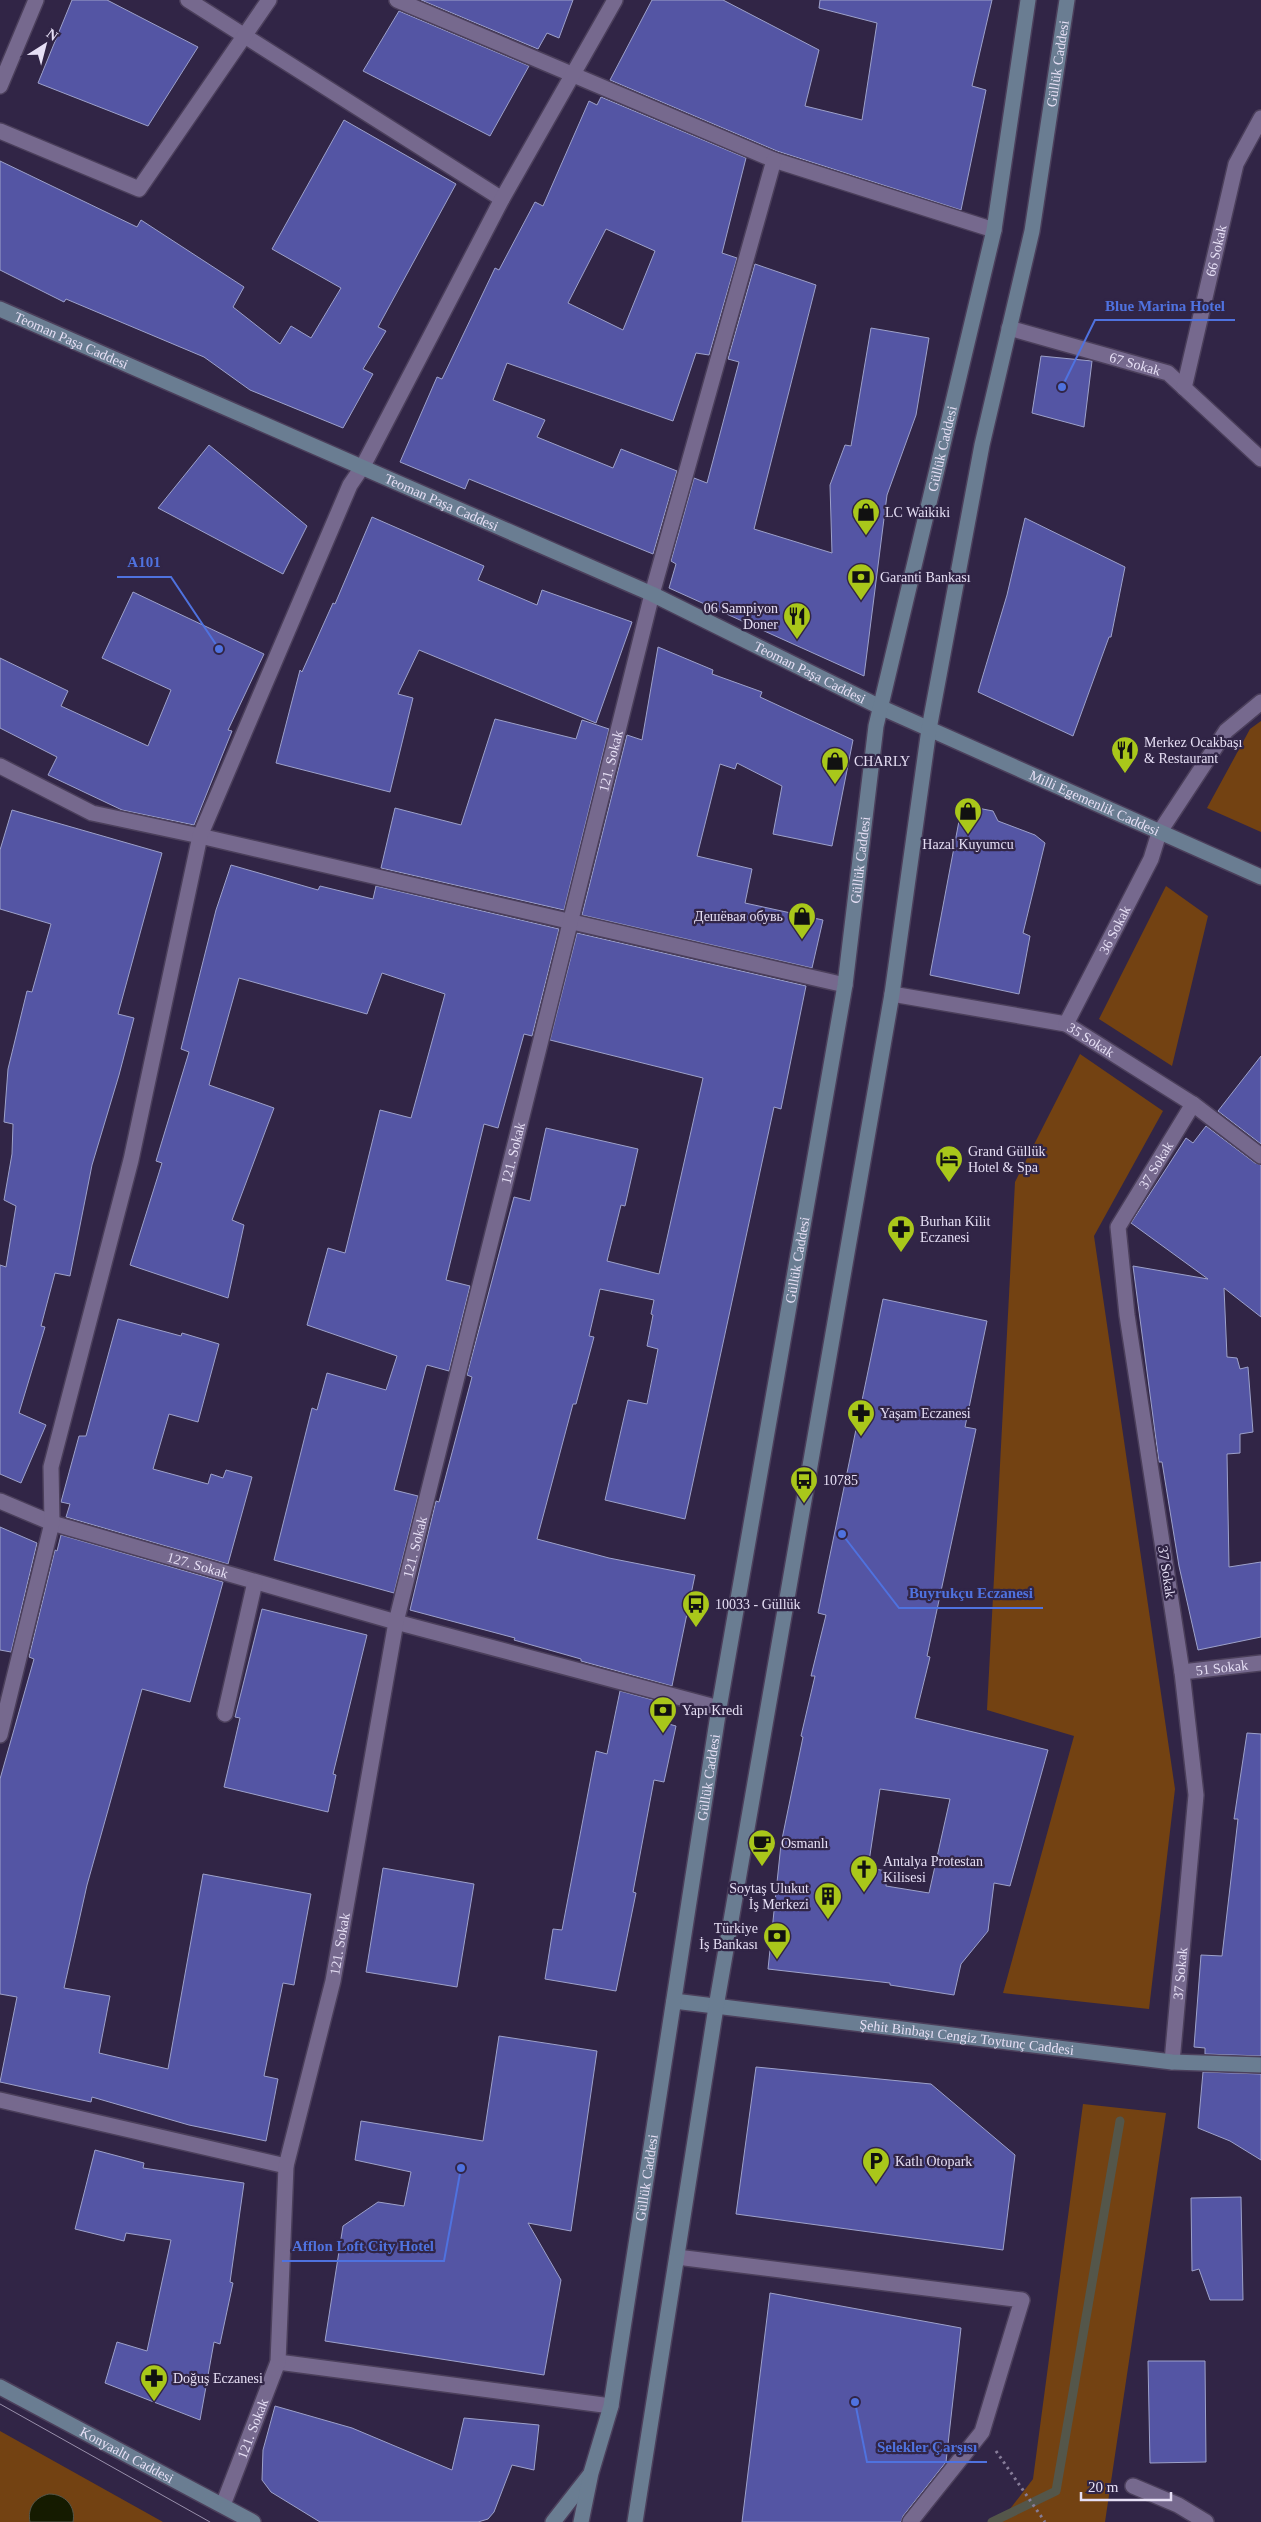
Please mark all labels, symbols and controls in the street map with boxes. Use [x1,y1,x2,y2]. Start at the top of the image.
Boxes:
street label: Güllük Caddesi [1044,19,1072,108]
north arrow [20,20,70,70]
text: N [44,26,61,44]
street label: 66 Sokak [1203,223,1230,278]
callout: Blue Marina Hotel [1095,290,1235,320]
text: Blue Marina Hotel [1105,298,1225,314]
street label: Teoman Paşa Caddesi [12,309,131,372]
street label: 67 Sokak [1108,350,1162,379]
street label: Güllük Caddesi [925,404,960,493]
street label: Teoman Paşa Caddesi [382,471,501,534]
shop icon: LC Waikiki [851,497,881,536]
place label: LC Waikiki [885,505,950,520]
callout: A101 [117,547,171,577]
text: A101 [127,554,161,570]
bank icon: Garanti Bankası [846,562,876,601]
place label: Garanti Bankası [880,570,971,585]
place label: 06 Sampiyon Doner [704,601,778,632]
restaurant icon: 06 Sampiyon Doner [782,601,812,640]
street label: Teoman Paşa Caddesi [752,639,868,707]
street label: 121. Sokak [596,729,626,794]
restaurant icon: Merkez Ocakbaşı & Restaurant [1110,735,1140,774]
place label: Merkez Ocakbaşı & Restaurant [1144,735,1242,766]
shop icon: CHARLY [820,746,850,785]
place label: CHARLY [854,754,910,769]
street label: Milli Egemenlik Caddesi [1027,768,1162,839]
shop icon: Hazal Kuyumcu [953,796,983,835]
street label: Güllük Caddesi [848,816,873,904]
place label: Hazal Kuyumcu [922,837,1014,852]
shop icon: Дешёвая обувь [787,901,817,940]
street label: 36 Sokak [1096,903,1134,957]
place label: Дешёвая обувь [694,909,783,924]
street label: 35 Sokak [1064,1020,1117,1060]
street label: 121. Sokak [498,1121,528,1186]
street label: 37 Sokak [1136,1139,1176,1192]
hotel icon: Grand Güllük Hotel & Spa [934,1144,964,1183]
place label: Grand Güllük Hotel & Spa [968,1144,1045,1175]
pharmacy icon: Burhan Kilit Eczanesi [886,1214,916,1253]
place label: Burhan Kilit Eczanesi [920,1214,990,1245]
street label: Güllük Caddesi [783,1216,812,1304]
pharmacy icon: Yaşam Eczanesi [846,1398,876,1437]
place label: Yaşam Eczanesi [880,1406,971,1421]
bus stop icon: 10785 [789,1465,819,1504]
place label: 10785 [823,1473,858,1488]
street label: 121. Sokak [400,1515,430,1580]
street label: 37 Sokak [1155,1545,1178,1599]
street label: 127. Sokak [165,1549,230,1581]
callout: Buyrukçu Eczanesi [899,1578,1043,1608]
text: Buyrukçu Eczanesi [909,1585,1033,1601]
bus stop icon: 10033 - Güllük [681,1589,711,1628]
place label: 10033 - Güllük [715,1597,801,1612]
street label: 51 Sokak [1195,1658,1249,1678]
bank icon: Yapı Kredi [648,1695,678,1734]
place label: Yapı Kredi [682,1703,743,1718]
street label: Güllük Caddesi [695,1733,723,1822]
cafe icon: Osmanlı [747,1828,777,1867]
place label: Osmanlı [781,1836,829,1851]
church icon: Antalya Protestan Kilisesi [849,1854,879,1893]
place label: Antalya Protestan Kilisesi [883,1854,983,1885]
place label: Soytaş Ulukut İş Merkezi [729,1881,809,1912]
building icon: Soytaş Ulukut İş Merkezi [813,1881,843,1920]
street label: 121. Sokak [327,1912,353,1976]
place label: Türkiye İş Bankası [699,1921,758,1952]
bank icon: Türkiye İş Bankası [762,1921,792,1960]
street label: 37 Sokak [1171,1947,1190,2000]
street label: Şehit Binbaşı Cengiz Toytunç Caddesi [859,2017,1075,2058]
street label: Güllük Caddesi [633,2133,661,2222]
parking icon: Katlı Otopark [861,2146,891,2185]
place label: Katlı Otopark [895,2154,972,2169]
callout: Afflon Loft City Hotel [282,2231,444,2261]
text: Afflon Loft City Hotel [292,2238,434,2254]
pharmacy icon: Doğuş Eczanesi [139,2363,169,2402]
place label: Doğuş Eczanesi [173,2371,263,2386]
street label: 121. Sokak [235,2397,271,2461]
street label: Konyaaltı Caddesi [77,2424,176,2486]
callout: Selekler Çarşısı [867,2432,987,2462]
text: Selekler Çarşısı [877,2439,977,2455]
scale bar [1081,2470,1171,2502]
text: 20 m [1088,2479,1119,2495]

